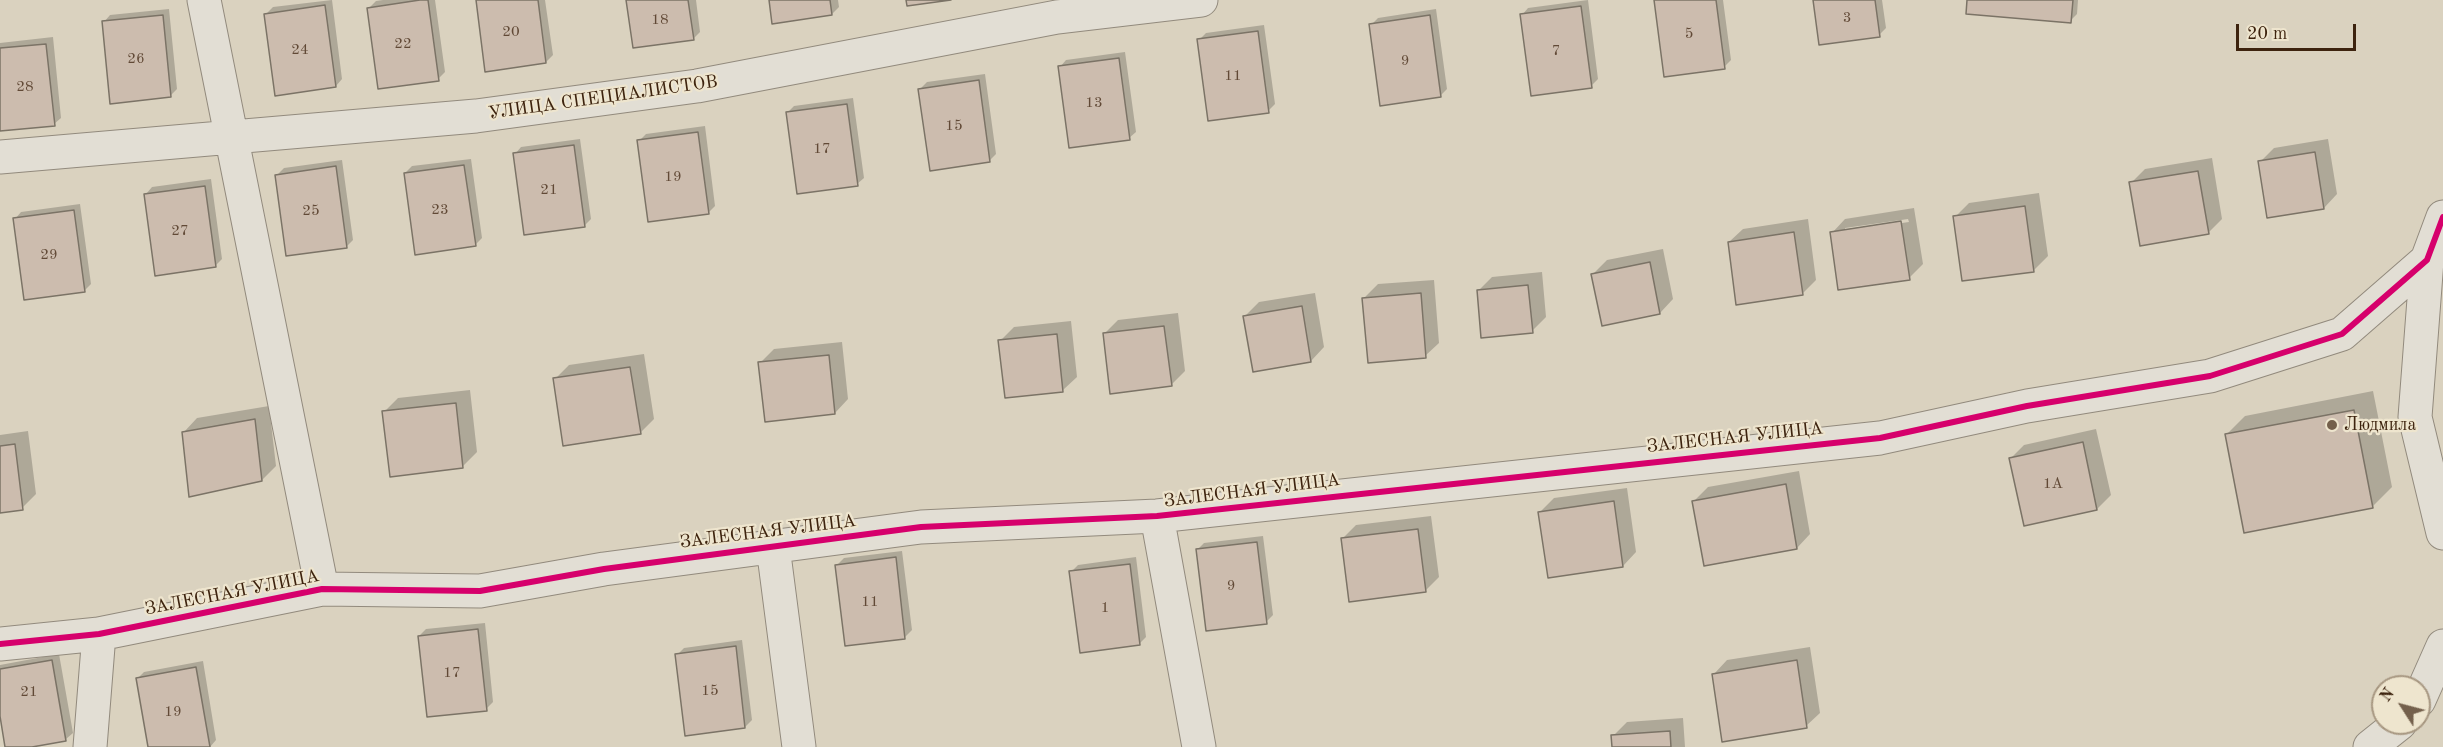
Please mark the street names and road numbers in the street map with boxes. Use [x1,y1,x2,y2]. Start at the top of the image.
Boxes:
street label: УЛИЦА СПЕЦИАЛИСТОВ [487,71,719,125]
street label: ЗАЛЕСНАЯ УЛИЦА [1646,418,1824,458]
street label: ЗАЛЕСНАЯ УЛИЦА [1163,469,1341,513]
street label: ЗАЛЕСНАЯ УЛИЦА [679,510,857,554]
street label: ЗАЛЕСНАЯ УЛИЦА [143,565,321,621]

